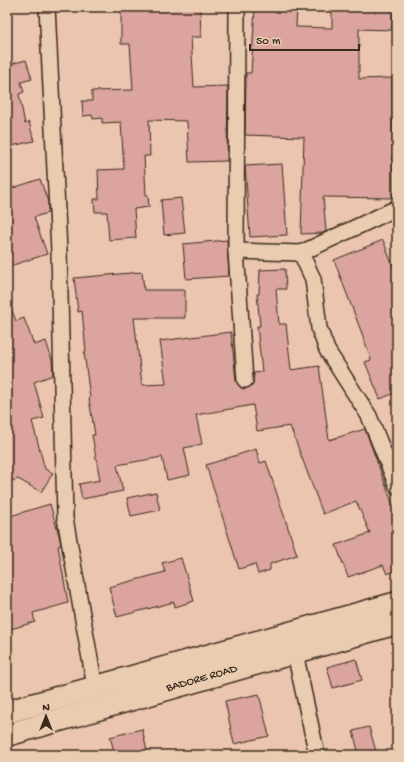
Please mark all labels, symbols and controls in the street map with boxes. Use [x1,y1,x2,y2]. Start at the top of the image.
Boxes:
scale bar [250,26,359,52]
text: 50 m [256,35,281,49]
street label: BADORE ROAD [164,662,239,696]
north arrow [26,696,66,736]
text: N [42,702,50,714]

